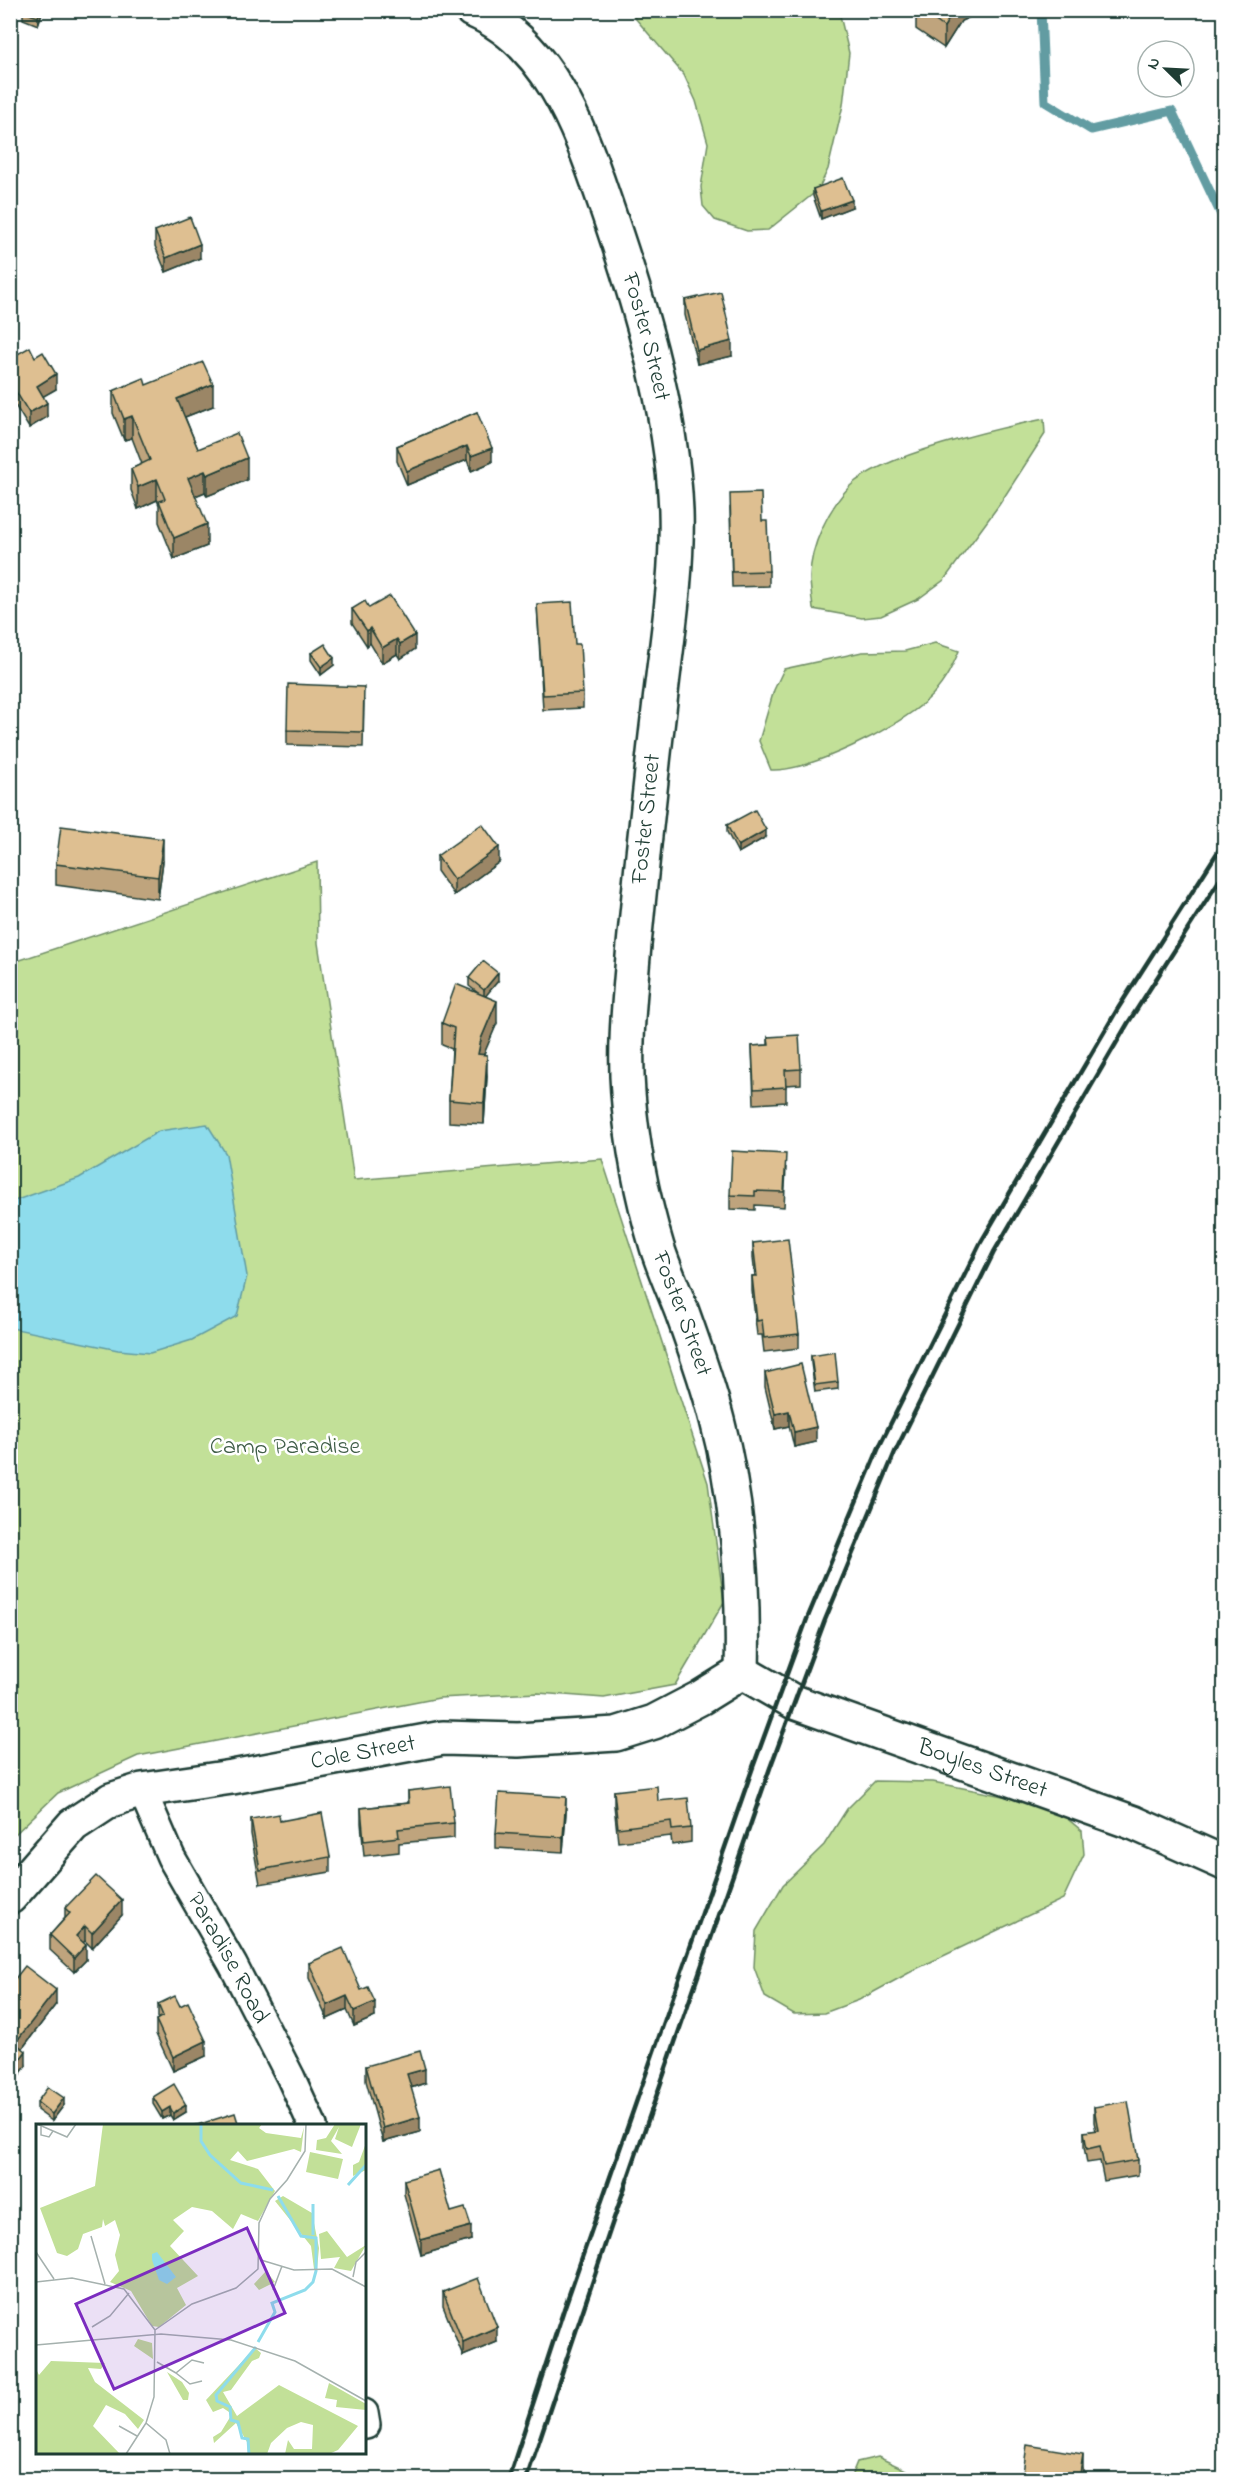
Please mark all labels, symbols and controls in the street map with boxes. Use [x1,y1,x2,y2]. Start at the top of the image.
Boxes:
north arrow [1136,39,1196,99]
text: N [1141,54,1167,74]
street label: Foster Street [611,268,679,404]
street label: Foster Street [623,752,671,887]
street label: Foster Street [642,1246,721,1381]
park label: Camp Paradise [210,1430,360,1465]
street label: Cole Street [308,1726,419,1780]
street label: Boyles Street [912,1729,1052,1808]
street label: Paradise Road [178,1886,278,2030]
inset map [36,2124,366,2454]

